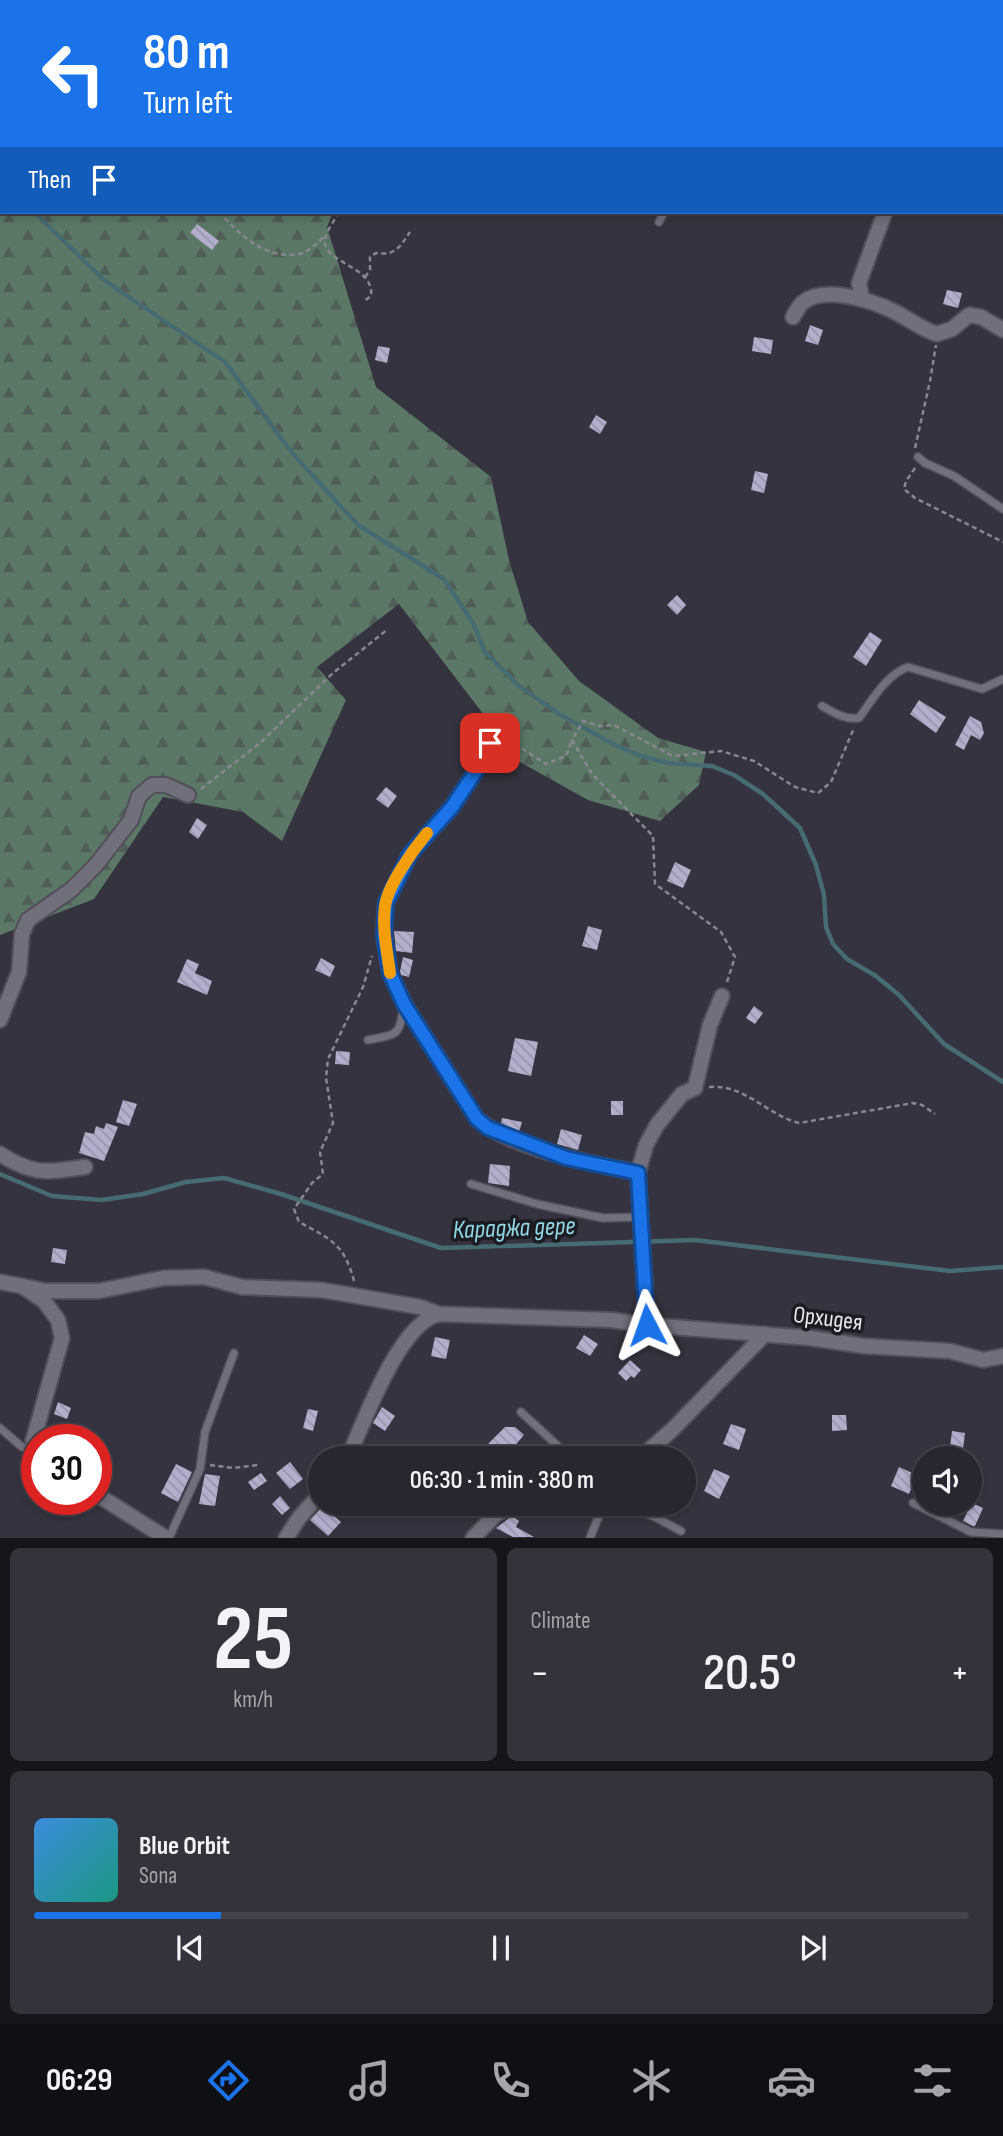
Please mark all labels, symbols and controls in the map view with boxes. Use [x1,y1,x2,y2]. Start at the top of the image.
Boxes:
text: 80 m [143,24,230,83]
icon: left [28,28,119,119]
text: Turn left [143,84,233,123]
icon: arrive [85,161,123,199]
text: Then [28,165,71,196]
pin [460,713,520,773]
icon: arrive [471,724,509,762]
water label: Караджа дере [452,1211,576,1246]
position arrow [610,1288,684,1362]
street label: Орхидея [792,1300,864,1337]
speed limit sign: 30 [21,1424,112,1515]
map controls [912,1446,982,1516]
button: sound [912,1446,982,1516]
text: 06:30 · 1 min · 380 m [410,1465,594,1496]
text: 25 [213,1586,293,1695]
text: Climate [531,1607,590,1635]
text: 20.5° [703,1642,797,1705]
text: − [531,1651,549,1696]
text: + [950,1651,969,1696]
text: km/h [233,1686,273,1714]
text: Blue Orbit [139,1831,230,1862]
text: Sona [139,1862,177,1890]
icon: previous [171,1929,209,1967]
icon: pause [482,1929,520,1967]
icon: next [794,1929,832,1967]
icon: directions [204,2056,253,2105]
icon: music [345,2056,394,2105]
icon: phone [486,2056,535,2105]
icon: climate [627,2056,676,2105]
icon: car [767,2056,816,2105]
icon: filters [908,2056,957,2105]
text: 06:29 [46,2061,113,2100]

